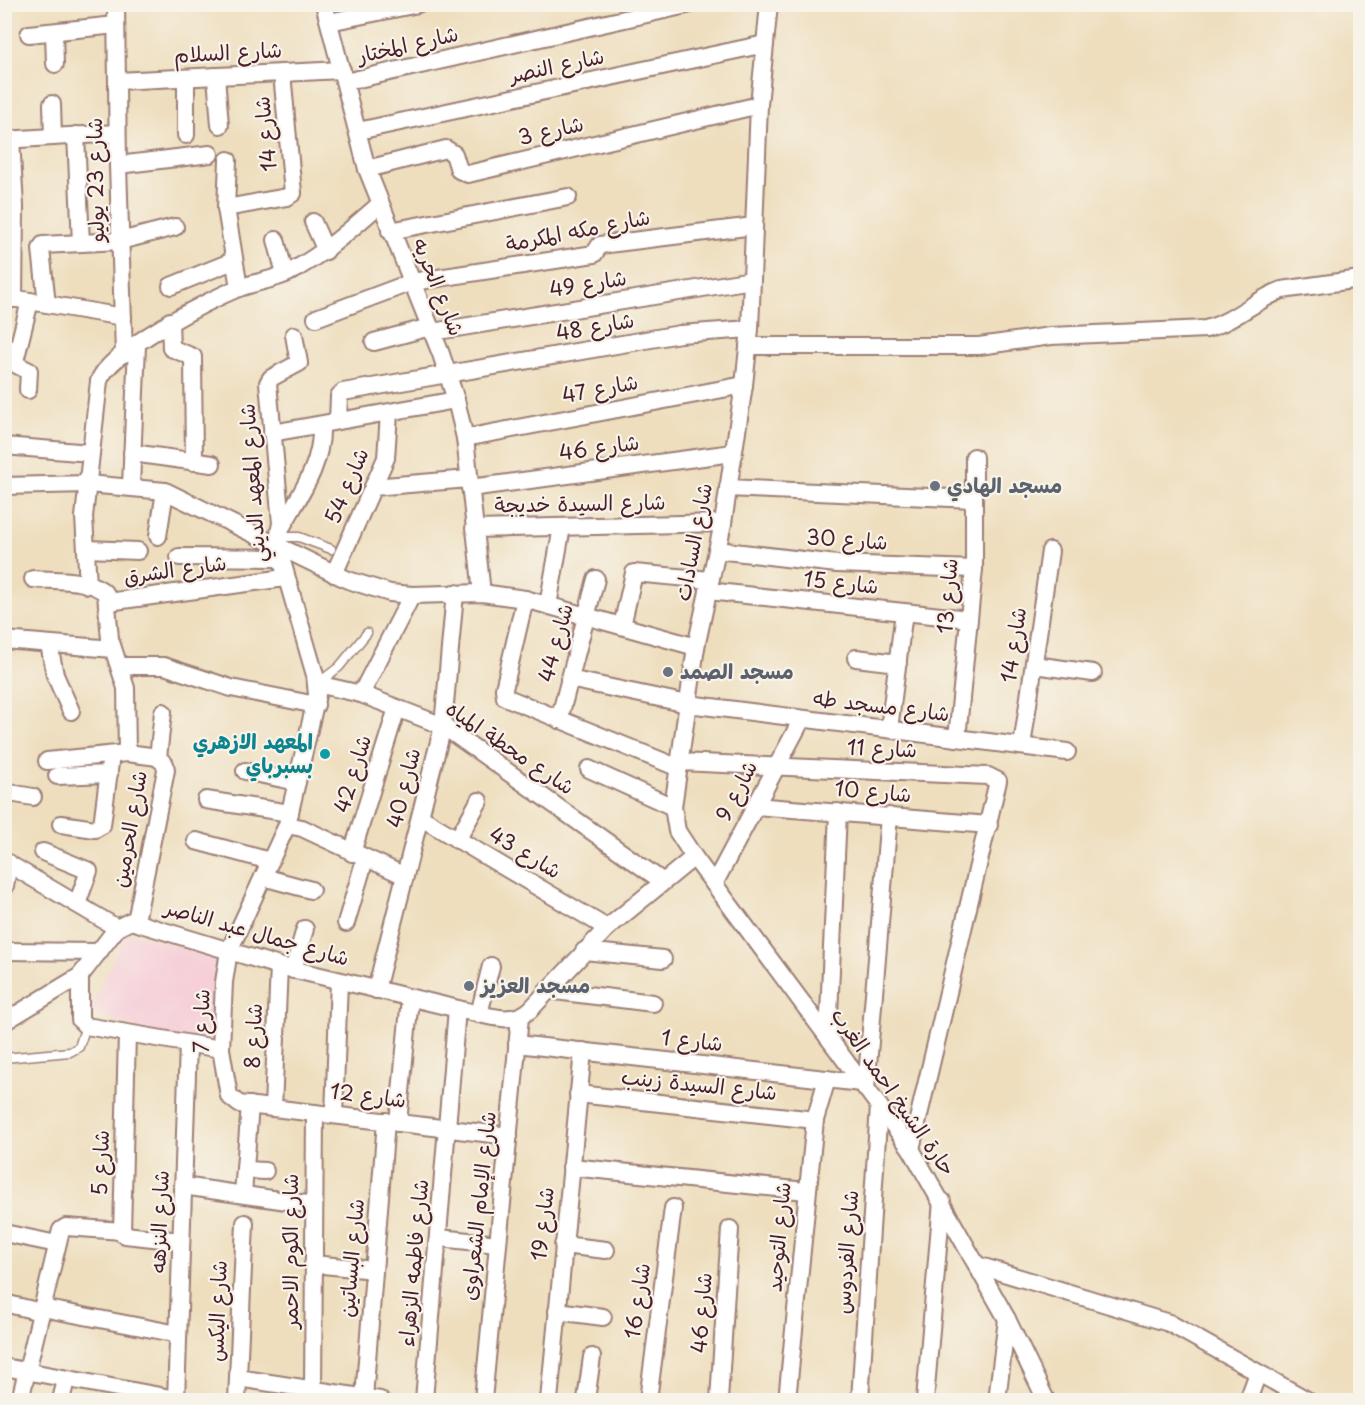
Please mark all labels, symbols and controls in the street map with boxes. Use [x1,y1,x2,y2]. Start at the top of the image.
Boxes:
street label: شارع المختار [352,16,461,72]
street label: شارع السلام [173,32,283,72]
street label: شارع النصر [504,38,607,91]
street label: شارع 14 [244,95,285,173]
street label: شارع 3 [515,106,587,153]
street label: شارع 23 يوليو [77,117,112,244]
street label: شارع مكه المكرمة [503,199,653,260]
street label: شارع الحريه [405,232,474,341]
street label: شارع 49 [547,260,629,305]
street label: شارع 48 [553,302,637,349]
street label: شارع 47 [559,364,641,411]
street label: شارع المعهد الديني [229,402,278,564]
street label: شارع 46 [556,425,641,468]
street label: شارع 54 [315,442,376,529]
place label: مسجد الهادي [947,468,1062,502]
marker: مسجد الهادي [928,479,942,493]
street label: شارع السادات [665,480,720,604]
street label: شارع السيدة خديجة [494,485,666,520]
street label: شارع 30 [805,519,889,558]
street label: شارع الشرق [121,545,228,592]
street label: شارع 13 [927,557,966,635]
street label: شارع 15 [802,561,880,602]
street label: شارع 44 [528,600,581,686]
street label: شارع 14 [991,605,1034,685]
place label: مسجد الصمد [680,654,794,686]
marker: مسجد الصمد [661,665,675,679]
street label: شارع مسجد طه [811,680,952,729]
street label: شارع محطة المياه [440,691,582,802]
place label: المعهد الازهري بسبرباي [193,724,313,782]
street label: شارع 42 [324,730,379,817]
street label: شارع 11 [847,730,918,765]
street label: شارع 40 [377,744,428,831]
marker: المعهد الازهري بسبرباي [318,747,332,761]
street label: شارع 9 [706,754,765,827]
street label: شارع الحرمين [102,768,155,890]
street label: شارع 10 [833,771,913,810]
street label: شارع 43 [483,817,568,886]
street label: شارع جمال عبد الناصر [159,889,354,974]
place label: مسجد العزيز [479,968,590,1000]
marker: مسجد العزيز [462,979,476,993]
street label: شارع 7 [183,989,218,1053]
street label: حارة الشيخ احمد الغرب [824,1000,965,1182]
street label: شارع 8 [235,1003,270,1069]
street label: شارع 1 [660,1020,725,1059]
street label: شارع السيدة زينب [620,1059,779,1108]
street label: شارع 12 [328,1073,408,1116]
street label: شارع الإمام الشعراوى [451,1109,505,1302]
street label: شارع 5 [82,1129,117,1196]
street label: شارع النزهه [140,1170,177,1274]
street label: شارع الكوم الاحمر [273,1174,307,1330]
street label: شارع فاطمه الزهراء [389,1178,436,1348]
street label: شارع التوحيد [756,1181,799,1293]
street label: شارع 19 [521,1185,562,1262]
street label: شارع الفردوس [825,1189,866,1315]
street label: شارع البساتين [329,1197,372,1319]
street label: شارع اليكس [198,1260,235,1362]
street label: شارع 16 [615,1261,658,1341]
street label: شارع 46 [681,1271,720,1354]

